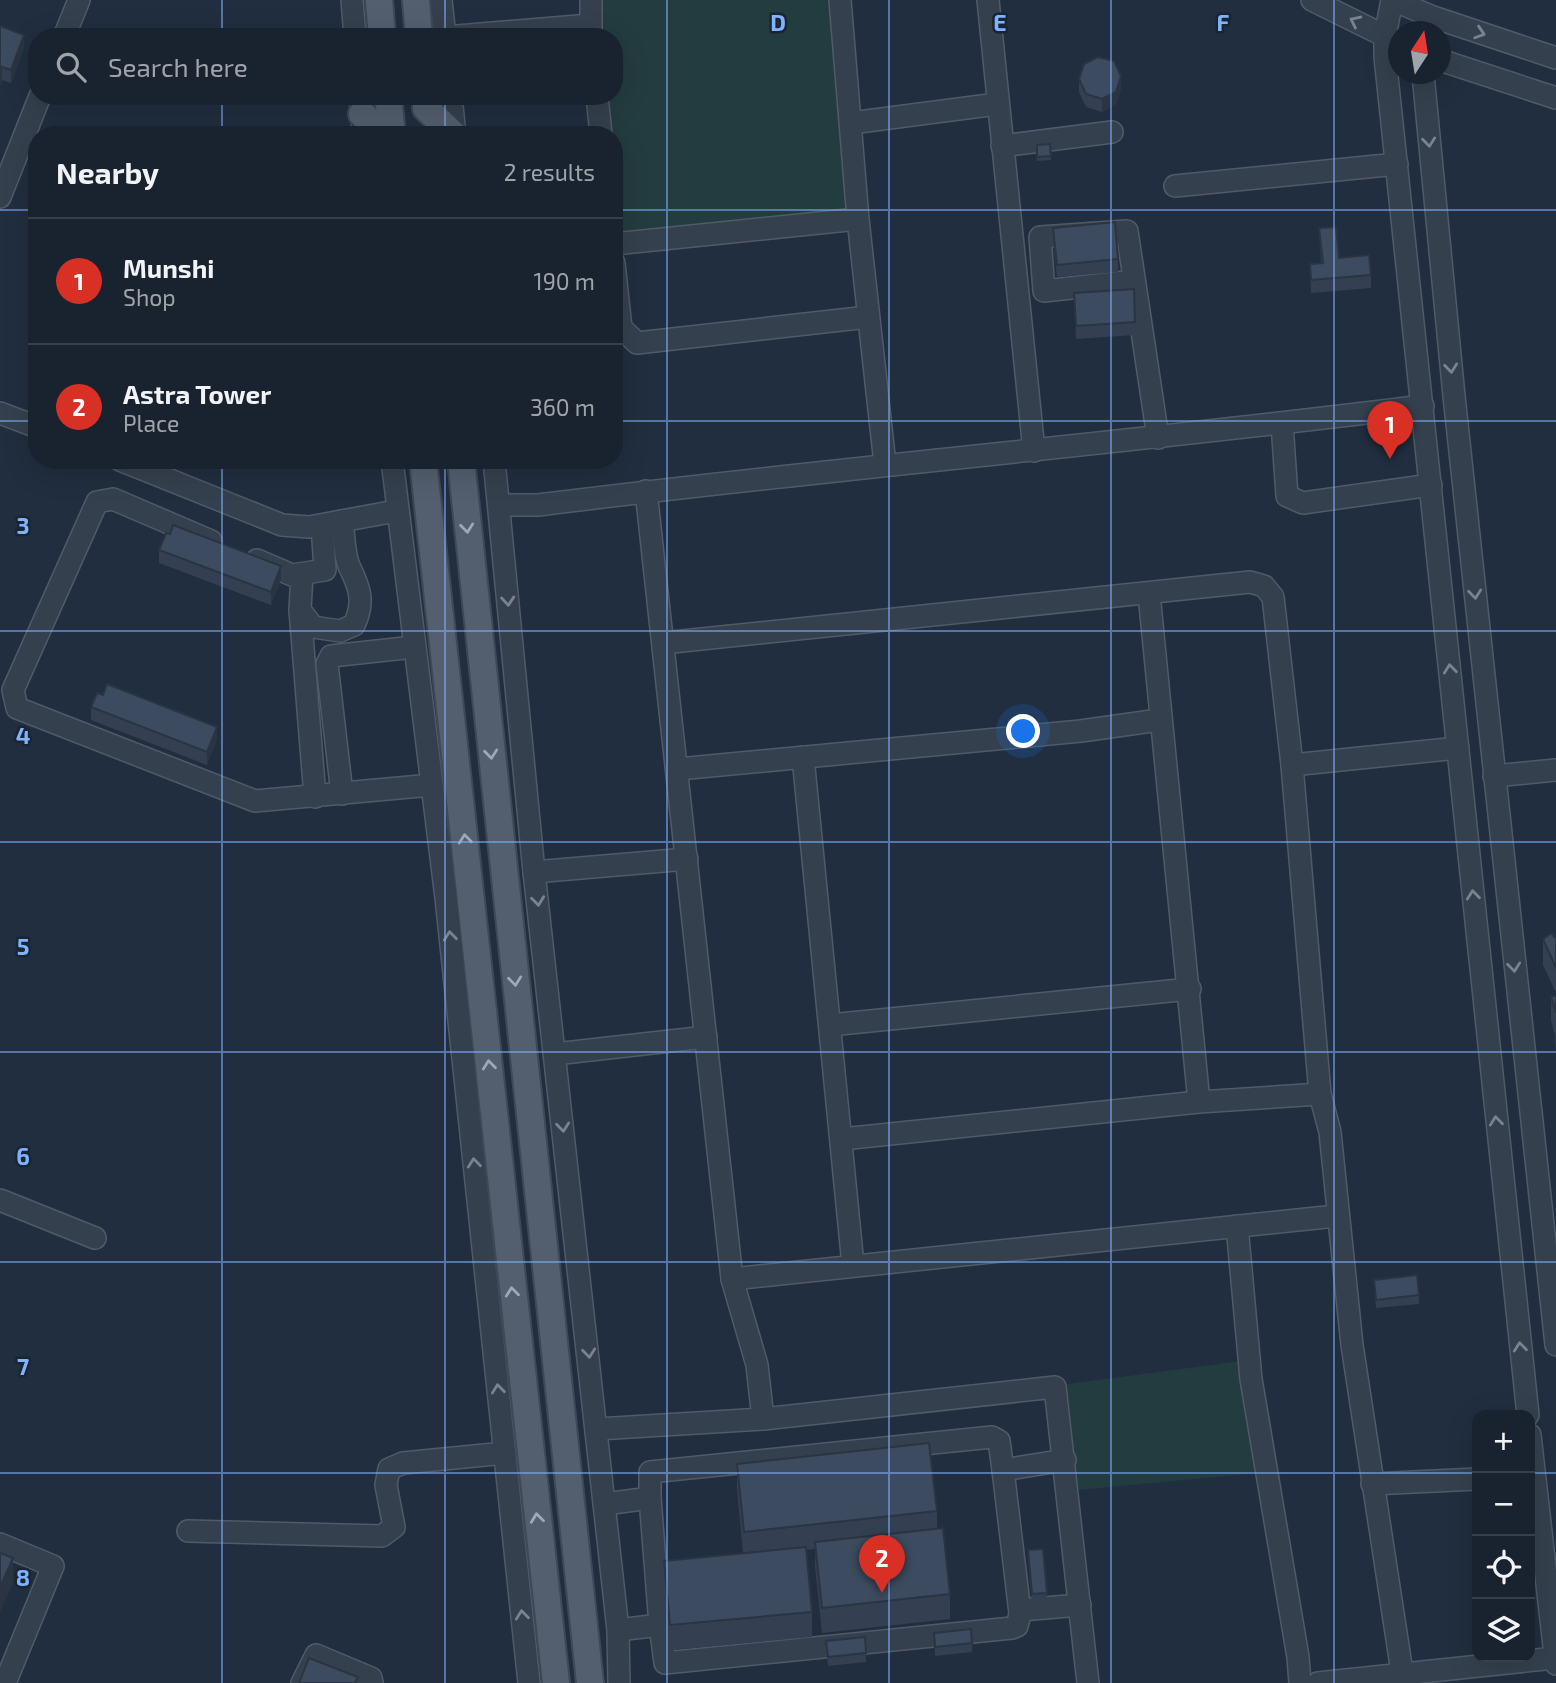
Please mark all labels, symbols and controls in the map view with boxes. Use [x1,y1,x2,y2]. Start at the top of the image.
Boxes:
text: D [770,8,786,36]
text: E [993,8,1007,36]
text: F [1217,8,1230,36]
one-way arrow [1350,16,1362,30]
north arrow [1388,21,1451,84]
one-way arrow [1473,24,1485,39]
search box [28,28,623,105]
icon: search [52,48,90,86]
text: Search here [108,51,248,82]
one-way arrow [1421,136,1436,147]
text: Nearby [56,154,159,190]
text: 2 results [504,158,595,186]
text: Munshi [123,252,214,283]
text: 1 [74,267,84,295]
text: 190 m [534,267,595,295]
text: Shop [123,283,176,311]
one-way arrow [1443,363,1458,374]
text: Astra Tower [123,378,271,409]
text: 2 [72,393,86,421]
text: 360 m [530,393,595,421]
pin: 1 [1367,401,1413,459]
text: Place [123,409,179,437]
text: 3 [16,511,30,539]
one-way arrow [460,522,475,534]
one-way arrow [1467,589,1482,600]
one-way arrow [501,595,516,607]
one-way arrow [1442,663,1457,674]
your location [1006,714,1040,748]
text: 4 [16,721,30,749]
one-way arrow [483,749,498,760]
one-way arrow [458,833,473,844]
one-way arrow [1466,889,1481,900]
one-way arrow [530,895,545,907]
one-way arrow [443,931,458,942]
text: 5 [17,932,29,960]
one-way arrow [1507,961,1522,972]
one-way arrow [507,975,522,986]
one-way arrow [482,1060,497,1071]
one-way arrow [1489,1115,1504,1127]
one-way arrow [556,1121,571,1133]
text: 6 [16,1142,30,1170]
one-way arrow [467,1157,482,1168]
one-way arrow [505,1286,520,1297]
one-way arrow [1513,1342,1528,1353]
one-way arrow [581,1347,596,1359]
text: 7 [17,1352,29,1380]
one-way arrow [491,1383,506,1394]
map controls [1472,1410,1535,1662]
button: + [1472,1410,1535,1473]
button: − [1472,1473,1535,1536]
one-way arrow [530,1512,545,1524]
pin: 2 [859,1535,905,1593]
button: locate [1472,1536,1535,1599]
text: 8 [16,1563,30,1591]
button: layers [1472,1599,1535,1662]
one-way arrow [515,1609,530,1620]

